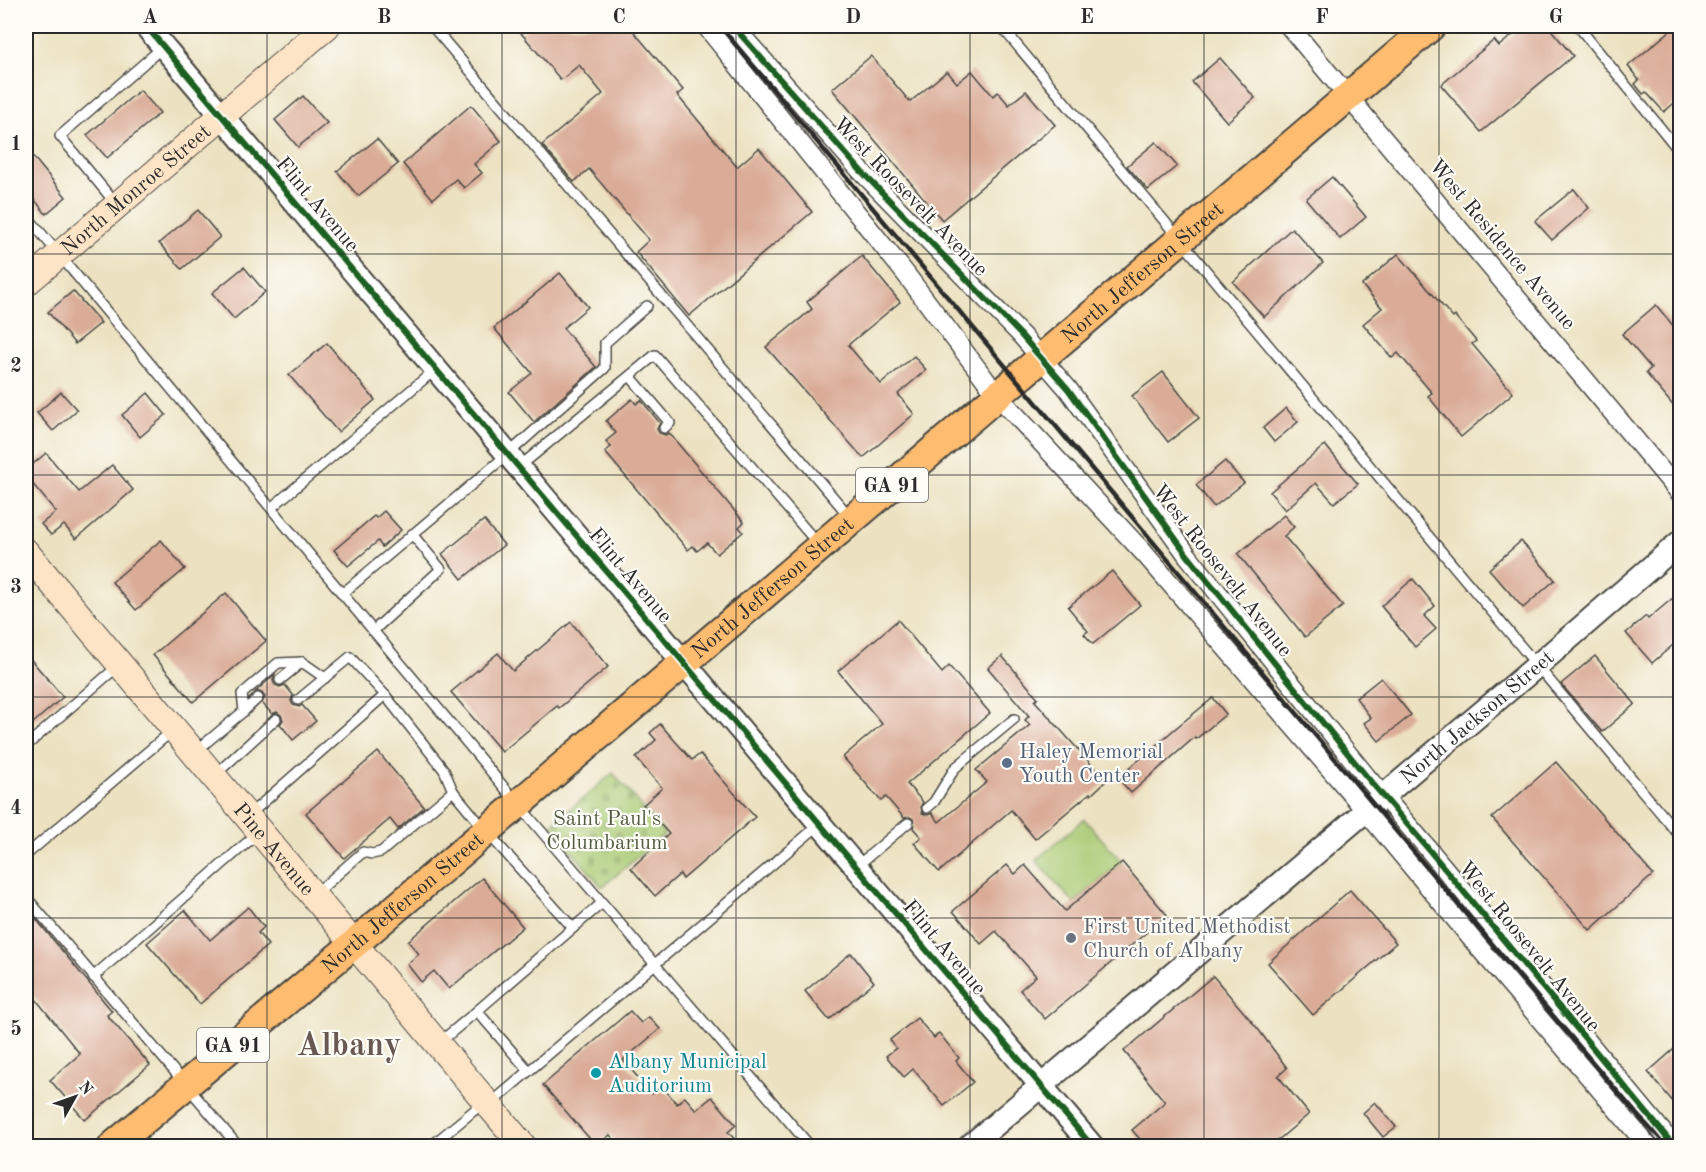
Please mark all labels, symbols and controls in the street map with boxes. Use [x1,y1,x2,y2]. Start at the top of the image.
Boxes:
text: A [142,8,158,28]
text: B [377,8,391,28]
text: C [612,8,626,28]
text: D [845,8,861,28]
text: E [1080,8,1094,28]
text: F [1315,8,1329,28]
text: G [1549,8,1563,28]
street label: West Roosevelt Avenue [829,113,991,281]
street label: North Monroe Street [58,121,215,260]
text: 1 [10,135,22,155]
street label: Flint Avenue [271,153,362,256]
street label: West Residence Avenue [1425,156,1579,334]
street label: North Jefferson Street [1058,199,1228,348]
text: 2 [10,357,22,377]
road number: GA 91 [856,468,928,502]
street label: West Roosevelt Avenue [1148,481,1295,661]
street label: North Jefferson Street [688,514,858,663]
street label: Flint Avenue [584,524,675,627]
text: 3 [10,578,22,598]
street label: North Jackson Street [1397,647,1559,789]
place label: Haley Memorial Youth Center [1019,742,1163,787]
marker: Haley Memorial Youth Center [1000,756,1014,770]
text: 4 [10,799,22,819]
street label: Pine Avenue [229,799,318,900]
park label: Saint Paul's Columbarium [546,809,668,854]
street label: North Jefferson Street [318,829,488,978]
street label: West Roosevelt Avenue [1454,858,1604,1036]
street label: Flint Avenue [898,896,989,999]
place label: First United Methodist Church of Albany [1083,917,1291,962]
marker: First United Methodist Church of Albany [1064,931,1078,945]
text: 5 [10,1019,22,1040]
road number: GA 91 [197,1028,269,1062]
district label: Albany [297,1030,401,1063]
place label: Albany Municipal Auditorium [608,1052,767,1097]
marker: Albany Municipal Auditorium [589,1066,603,1080]
north arrow [45,1067,105,1127]
text: N [75,1079,96,1099]

